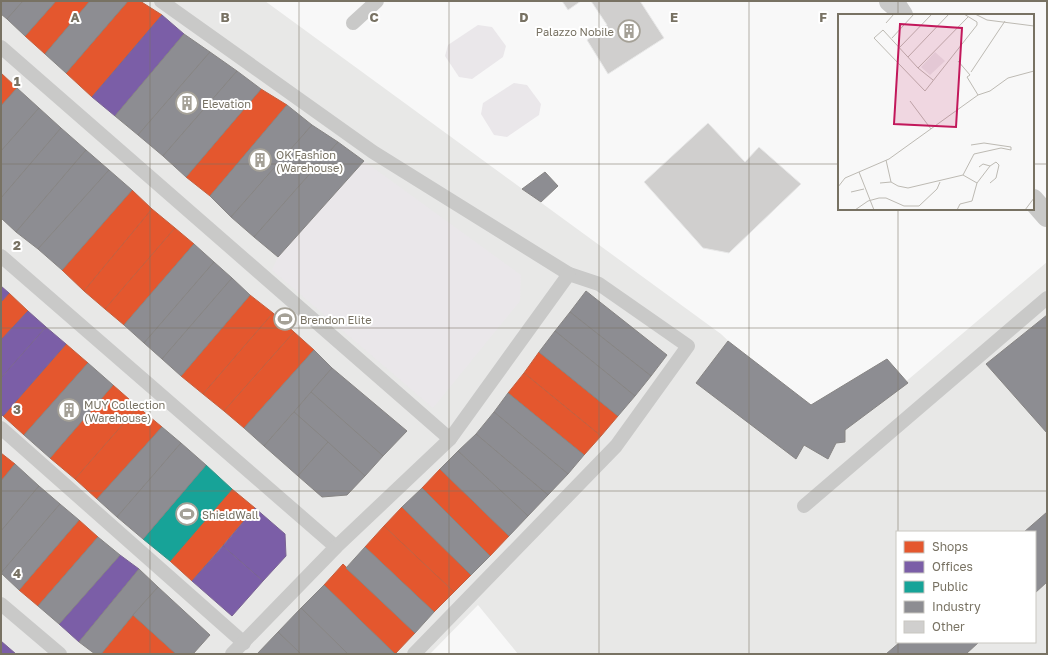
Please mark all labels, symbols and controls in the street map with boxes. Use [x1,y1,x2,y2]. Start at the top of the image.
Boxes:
text: A [70,9,80,25]
text: B [220,9,230,25]
text: C [369,9,379,25]
text: D [519,9,529,25]
text: E [670,9,678,25]
text: F [819,9,827,25]
inset map [838,14,1034,210]
building icon: Palazzo Nobile [616,18,642,44]
place label: Palazzo Nobile [536,25,614,38]
text: 1 [14,73,21,89]
building icon: Elevation [174,90,200,116]
place label: Elevation [202,97,251,110]
building icon: OK Fashion (Warehouse) [247,147,273,173]
place label: OK Fashion (Warehouse) [276,148,344,174]
text: 2 [13,237,21,253]
sports icon: Brendon Elite [272,306,298,332]
place label: Brendon Elite [300,313,372,326]
building icon: MUY Collection (Warehouse) [56,397,82,423]
place label: MUY Collection (Warehouse) [84,398,165,424]
text: 3 [13,401,21,417]
sports icon: ShieldWall [174,501,200,527]
place label: ShieldWall [202,508,259,521]
legend [896,531,1036,643]
text: Shops [932,539,968,554]
text: Offices [932,559,973,574]
text: 4 [13,565,21,581]
text: Public [932,579,969,594]
text: Industry [932,599,981,614]
text: Other [932,619,965,634]

